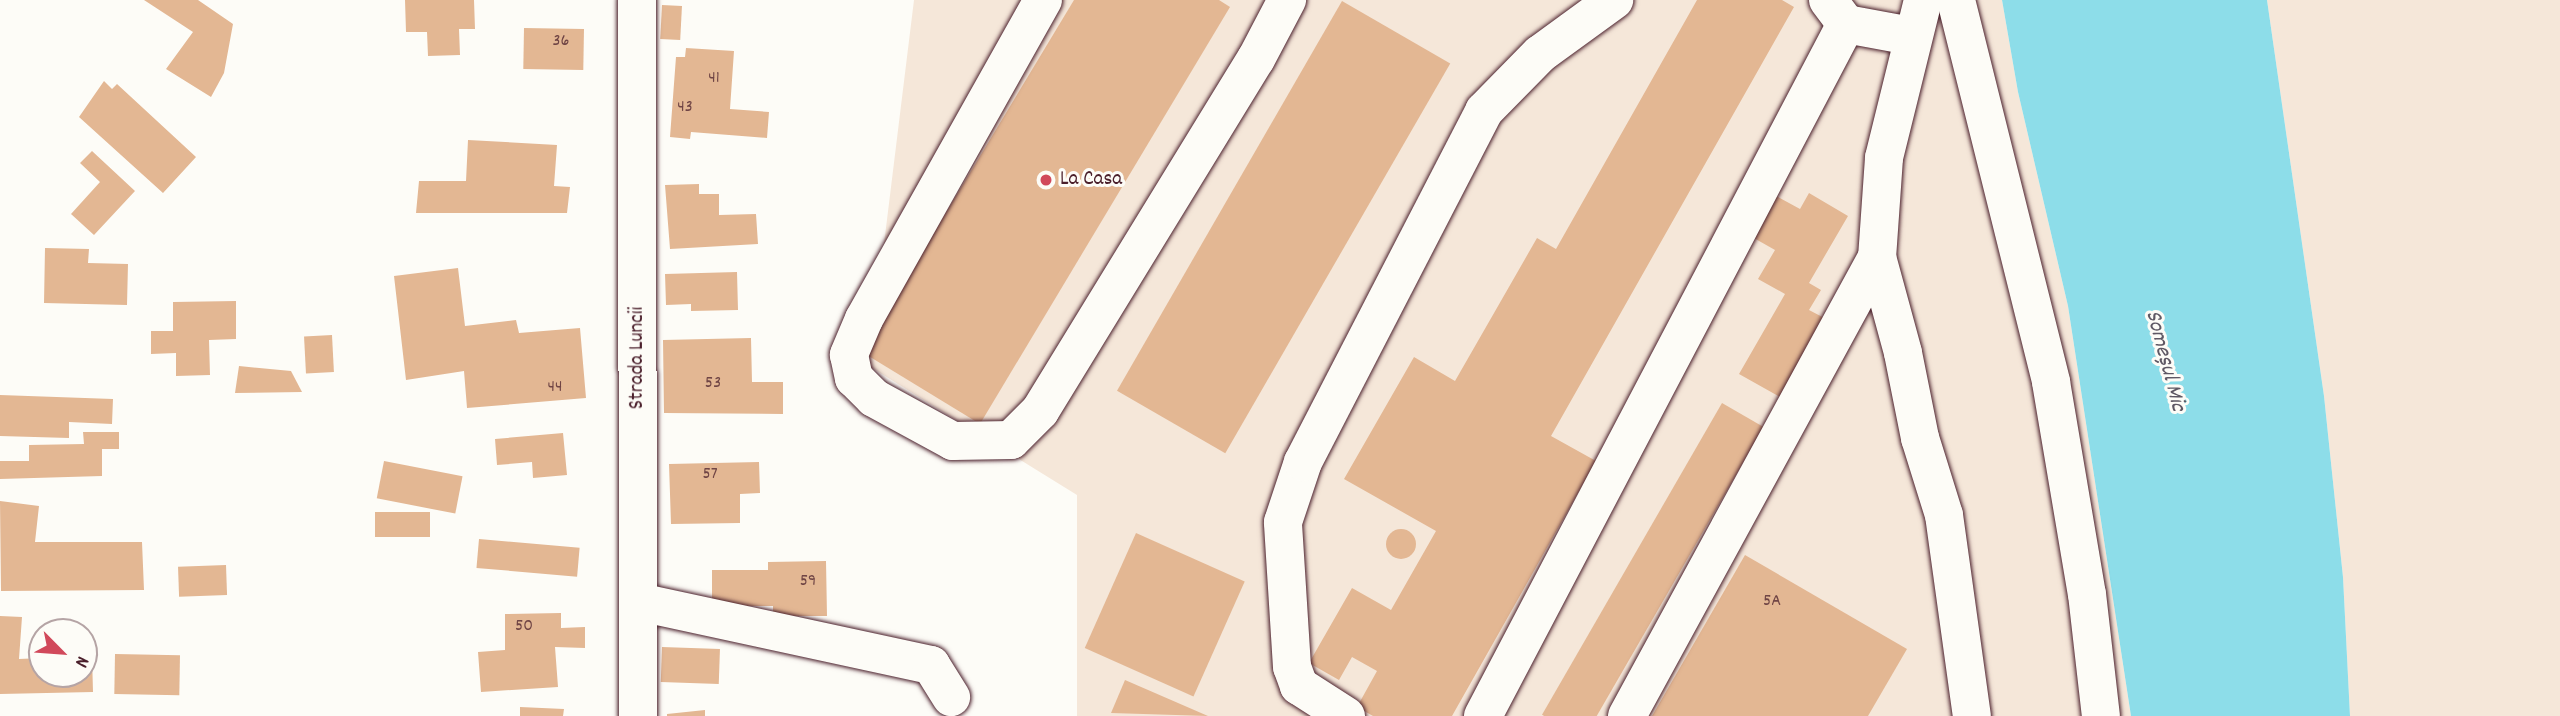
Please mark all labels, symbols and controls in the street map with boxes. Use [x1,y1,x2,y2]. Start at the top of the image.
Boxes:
house number: 36 [553,31,569,53]
house number: 41 [708,68,720,90]
house number: 43 [677,97,693,119]
place label: La Casa [1060,167,1122,193]
marker: La Casa [1038,172,1054,188]
street label: Strada Luncii [625,307,651,409]
water label: Someșul Mic [2137,307,2191,415]
house number: 53 [705,373,721,395]
house number: 44 [548,377,562,399]
house number: 57 [702,464,718,486]
house number: 59 [800,571,816,593]
house number: 5A [1763,591,1781,613]
house number: 50 [515,616,533,638]
north arrow [28,618,98,688]
text: N [66,651,95,671]

